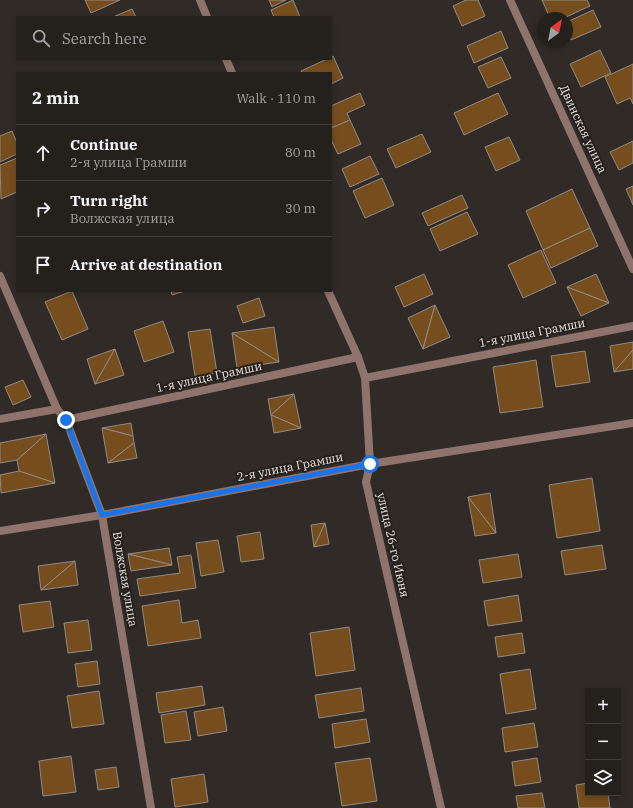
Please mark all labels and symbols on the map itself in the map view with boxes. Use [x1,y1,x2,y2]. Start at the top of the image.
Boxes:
north arrow [537,12,573,48]
street label: Двинская улица [556,82,611,176]
street label: 1-я улица Грамши [477,315,586,350]
street label: 1-я улица Грамши [154,358,263,395]
route end [57,411,75,429]
street label: 2-я улица Грамши [235,449,344,484]
route start [361,455,379,473]
street label: улица 26-го Июня [374,491,413,599]
street label: Волжская улица [110,530,141,628]

